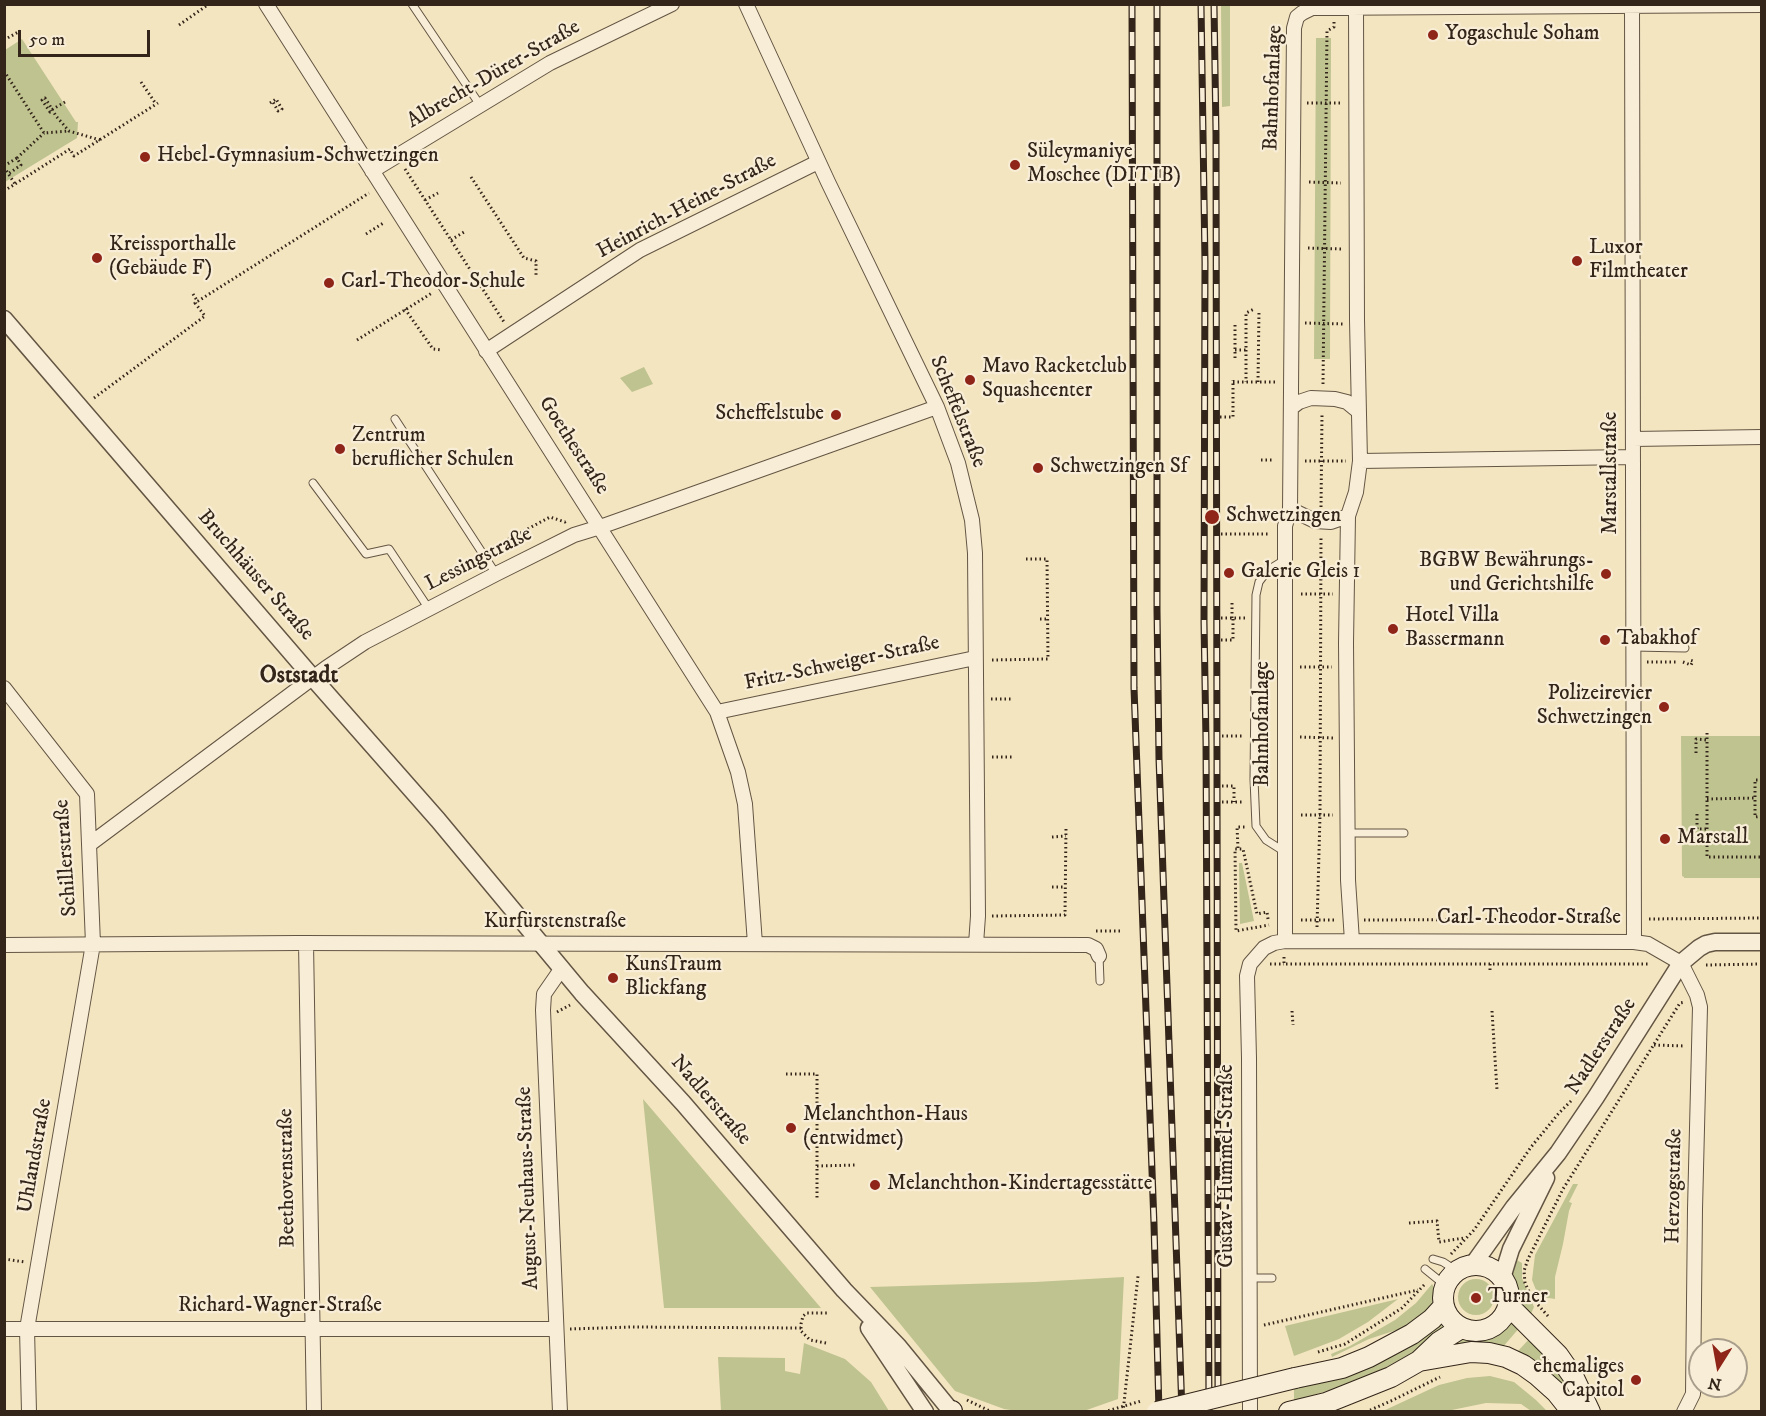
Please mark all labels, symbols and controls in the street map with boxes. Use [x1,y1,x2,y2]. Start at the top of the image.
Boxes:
street label: Albrecht-Dürer-Straße [403,15,585,135]
scale bar [21,18,153,56]
place label: Yogaschule Soham [1445,22,1600,48]
street label: Bahnhofanlage [1259,25,1289,151]
marker: Yogaschule Soham [1426,28,1440,42]
text: 50 m [29,29,65,51]
place label: Süleymaniye Moschee (DITIB) [1027,140,1181,190]
place label: Hebel-Gymnasium-Schwetzingen [157,144,439,170]
street label: Heinrich-Heine-Straße [593,149,781,265]
marker: Hebel-Gymnasium-Schwetzingen [138,150,152,164]
marker: Süleymaniye Moschee (DITIB) [1008,158,1022,172]
place label: Kreissporthalle (Gebäude F) [109,233,236,283]
place label: Luxor Filmtheater [1589,236,1688,286]
marker: Kreissporthalle (Gebäude F) [90,251,104,265]
marker: Luxor Filmtheater [1570,254,1584,268]
place label: Carl-Theodor-Schule [341,270,525,296]
marker: Carl-Theodor-Schule [322,276,336,290]
street label: Scheffelstraße [923,352,991,472]
place label: Mavo Racketclub Squashcenter [982,355,1127,405]
marker: Mavo Racketclub Squashcenter [963,373,977,387]
street label: Goethestraße [532,392,614,500]
place label: Scheffelstube [715,402,824,428]
marker: Scheffelstube [829,408,843,422]
street label: Marstallstraße [1599,411,1625,535]
place label: Zentrum beruflicher Schulen [352,424,514,474]
marker: Zentrum beruflicher Schulen [333,442,347,456]
place label: Schwetzingen Sf [1050,455,1187,481]
marker: Schwetzingen Sf [1031,461,1045,475]
place label: Schwetzingen [1226,504,1341,530]
street label: Bruchhäuser Straße [191,505,319,647]
marker: Schwetzingen [1203,508,1221,526]
street label: Lessingstraße [421,522,537,598]
place label: BGBW Bewährungs- und Gerichtshilfe [1419,549,1594,599]
place label: Galerie Gleis 1 [1241,560,1360,586]
marker: Galerie Gleis 1 [1222,566,1236,580]
marker: BGBW Bewährungs- und Gerichtshilfe [1599,567,1613,581]
place label: Hotel Villa Bassermann [1405,604,1504,654]
marker: Hotel Villa Bassermann [1386,622,1400,636]
place label: Tabakhof [1617,627,1697,653]
street label: Fritz-Schweiger-Straße [742,631,942,697]
marker: Tabakhof [1598,633,1612,647]
street label: Bahnhofanlage [1251,661,1277,787]
district label: Oststadt [260,663,338,691]
place label: Polizeirevier Schwetzingen [1537,682,1652,732]
marker: Polizeirevier Schwetzingen [1657,700,1671,714]
street label: Schillerstraße [50,799,84,917]
place label: Marstall [1677,826,1748,852]
marker: Marstall [1658,832,1672,846]
street label: Carl-Theodor-Straße [1437,906,1621,932]
street label: Kurfürstenstraße [484,910,626,936]
place label: KunsTraum Blickfang [625,953,722,1003]
marker: KunsTraum Blickfang [606,971,620,985]
street label: Nadlerstraße [1561,994,1643,1100]
street label: Nadlerstraße [664,1051,756,1151]
street label: Gustav-Hummel-Straße [1215,1064,1241,1268]
street label: August-Neuhaus-Straße [513,1086,545,1290]
street label: Uhlandstraße [14,1097,58,1215]
place label: Melanchthon-Haus (entwidmet) [803,1103,968,1153]
street label: Beethovenstraße [274,1108,302,1248]
marker: Melanchthon-Haus (entwidmet) [784,1121,798,1135]
street label: Herzogstraße [1661,1128,1689,1244]
place label: Melanchthon-Kindertagesstätte [887,1172,1152,1198]
marker: Melanchthon-Kindertagesstätte [868,1178,882,1192]
place label: Turner [1488,1285,1548,1311]
marker: Turner [1469,1291,1483,1305]
street label: Richard-Wagner-Straße [178,1294,382,1320]
north arrow [1688,1338,1748,1398]
place label: ehemaliges Capitol [1533,1355,1624,1405]
marker: ehemaliges Capitol [1629,1373,1643,1387]
text: N [1707,1373,1723,1395]

